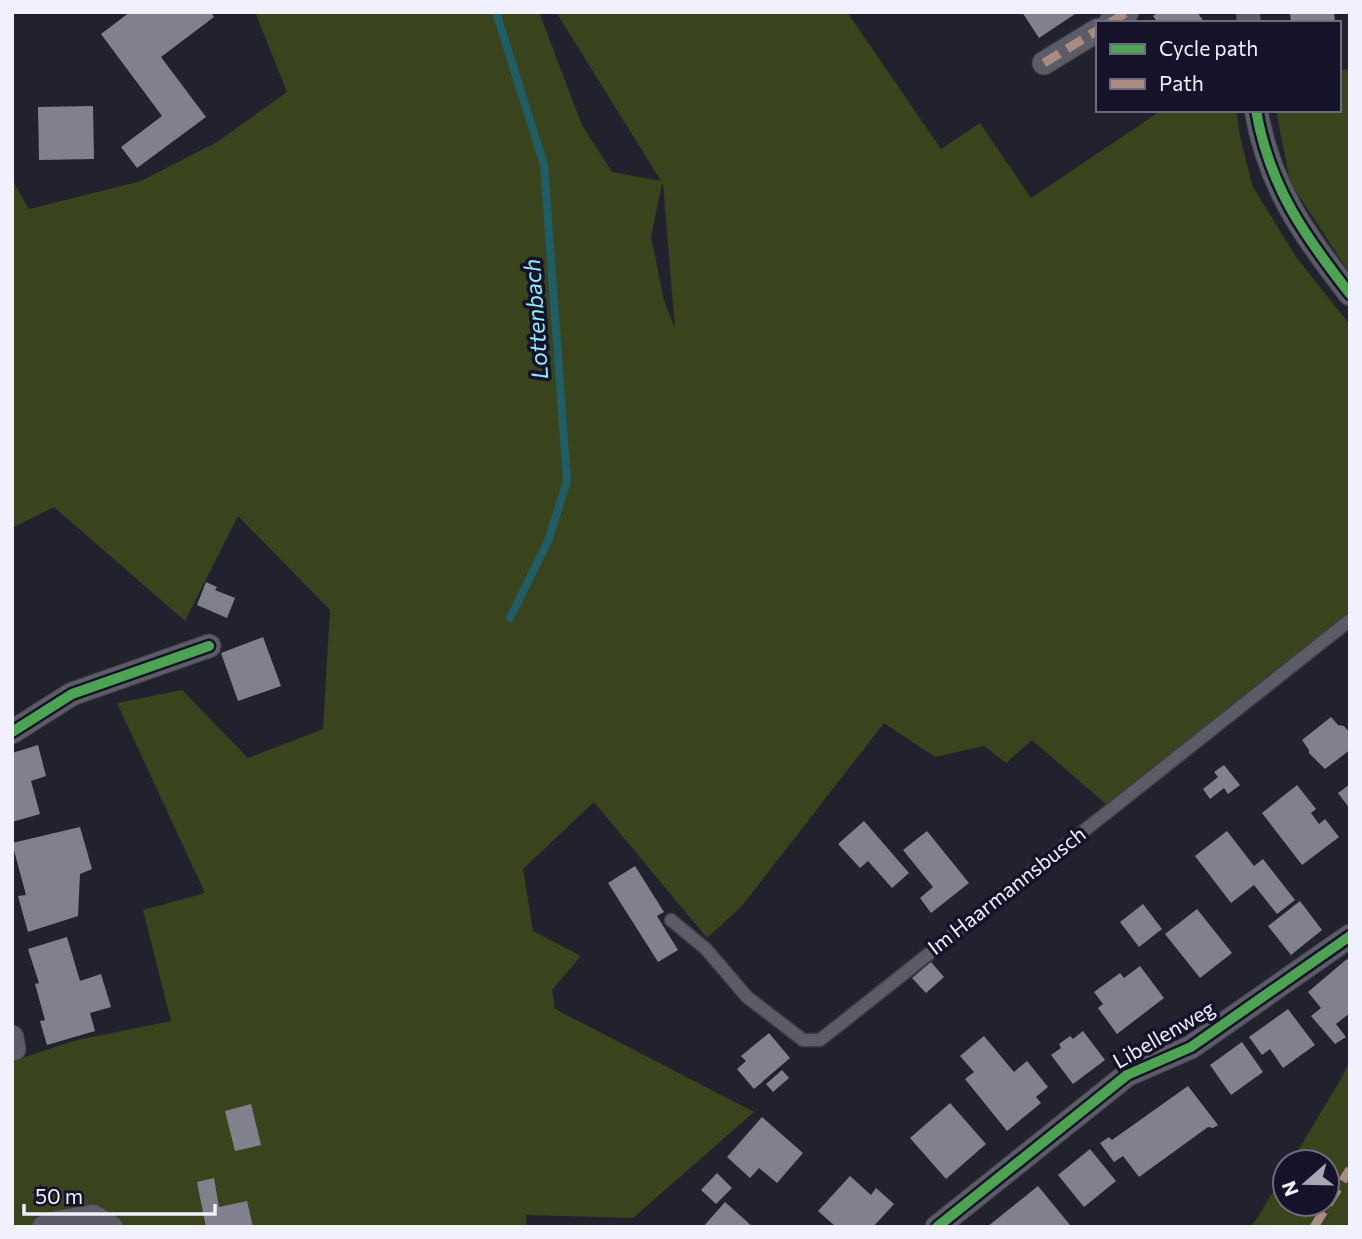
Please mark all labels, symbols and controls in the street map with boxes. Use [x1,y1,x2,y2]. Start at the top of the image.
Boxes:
legend [1096,21,1341,112]
text: Cycle path [1159,35,1258,60]
text: Path [1159,70,1204,95]
water label: Lottenbach [517,258,553,380]
street label: Im Haarmannsbusch [922,820,1090,959]
street label: Libellenweg [1108,995,1219,1073]
north arrow [1271,1148,1341,1218]
scale bar [24,1172,215,1216]
text: N [1276,1178,1303,1200]
text: 50 m [35,1183,83,1208]

